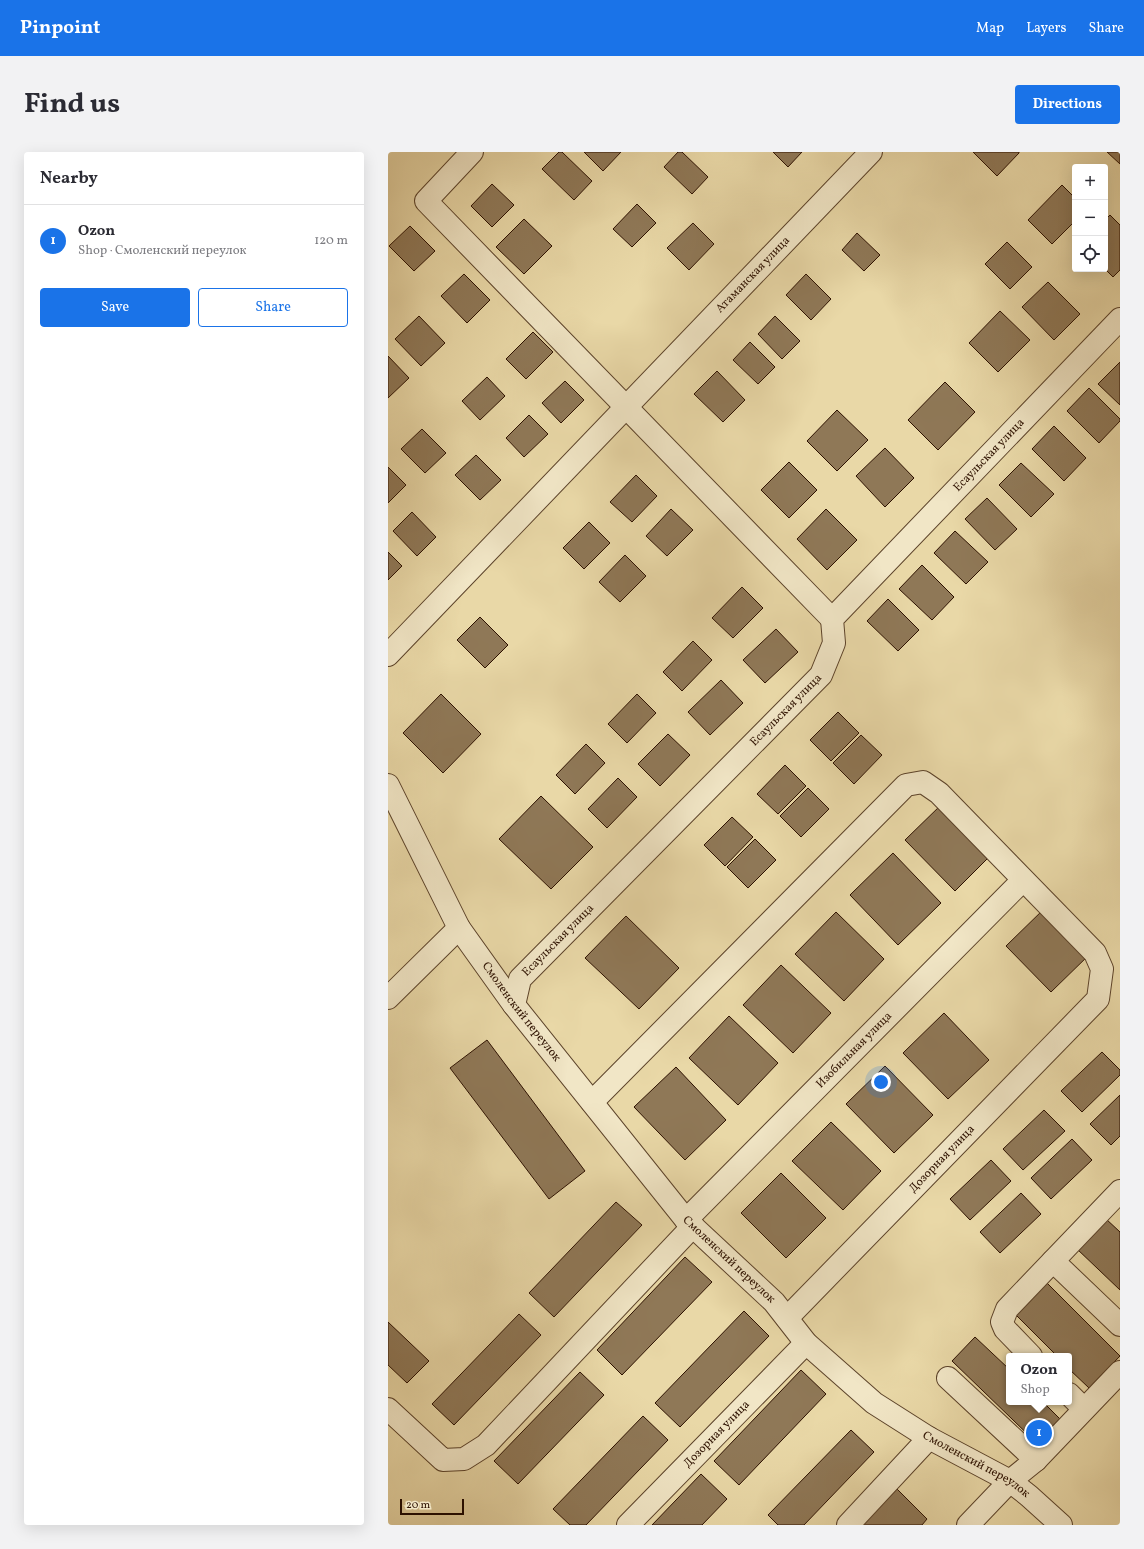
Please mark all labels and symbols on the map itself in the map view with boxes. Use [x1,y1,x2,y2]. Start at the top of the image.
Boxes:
street label: Атаманская улица [712,233,794,317]
street label: Есаульская улица [950,415,1028,496]
street label: Есаульская улица [747,670,826,750]
street label: Есаульская улица [519,901,598,980]
street label: Смоленский переулок [478,959,565,1065]
street label: Изобильная улица [813,1008,896,1092]
your location [871,1072,891,1092]
street label: Дозорная улица [905,1122,979,1196]
street label: Смоленский переулок [679,1213,779,1307]
street label: Дозорная улица [680,1397,754,1471]
pin: 1 [1026,1418,1052,1448]
street label: Смоленский переулок [919,1428,1034,1502]
scale bar [400,1497,464,1516]

